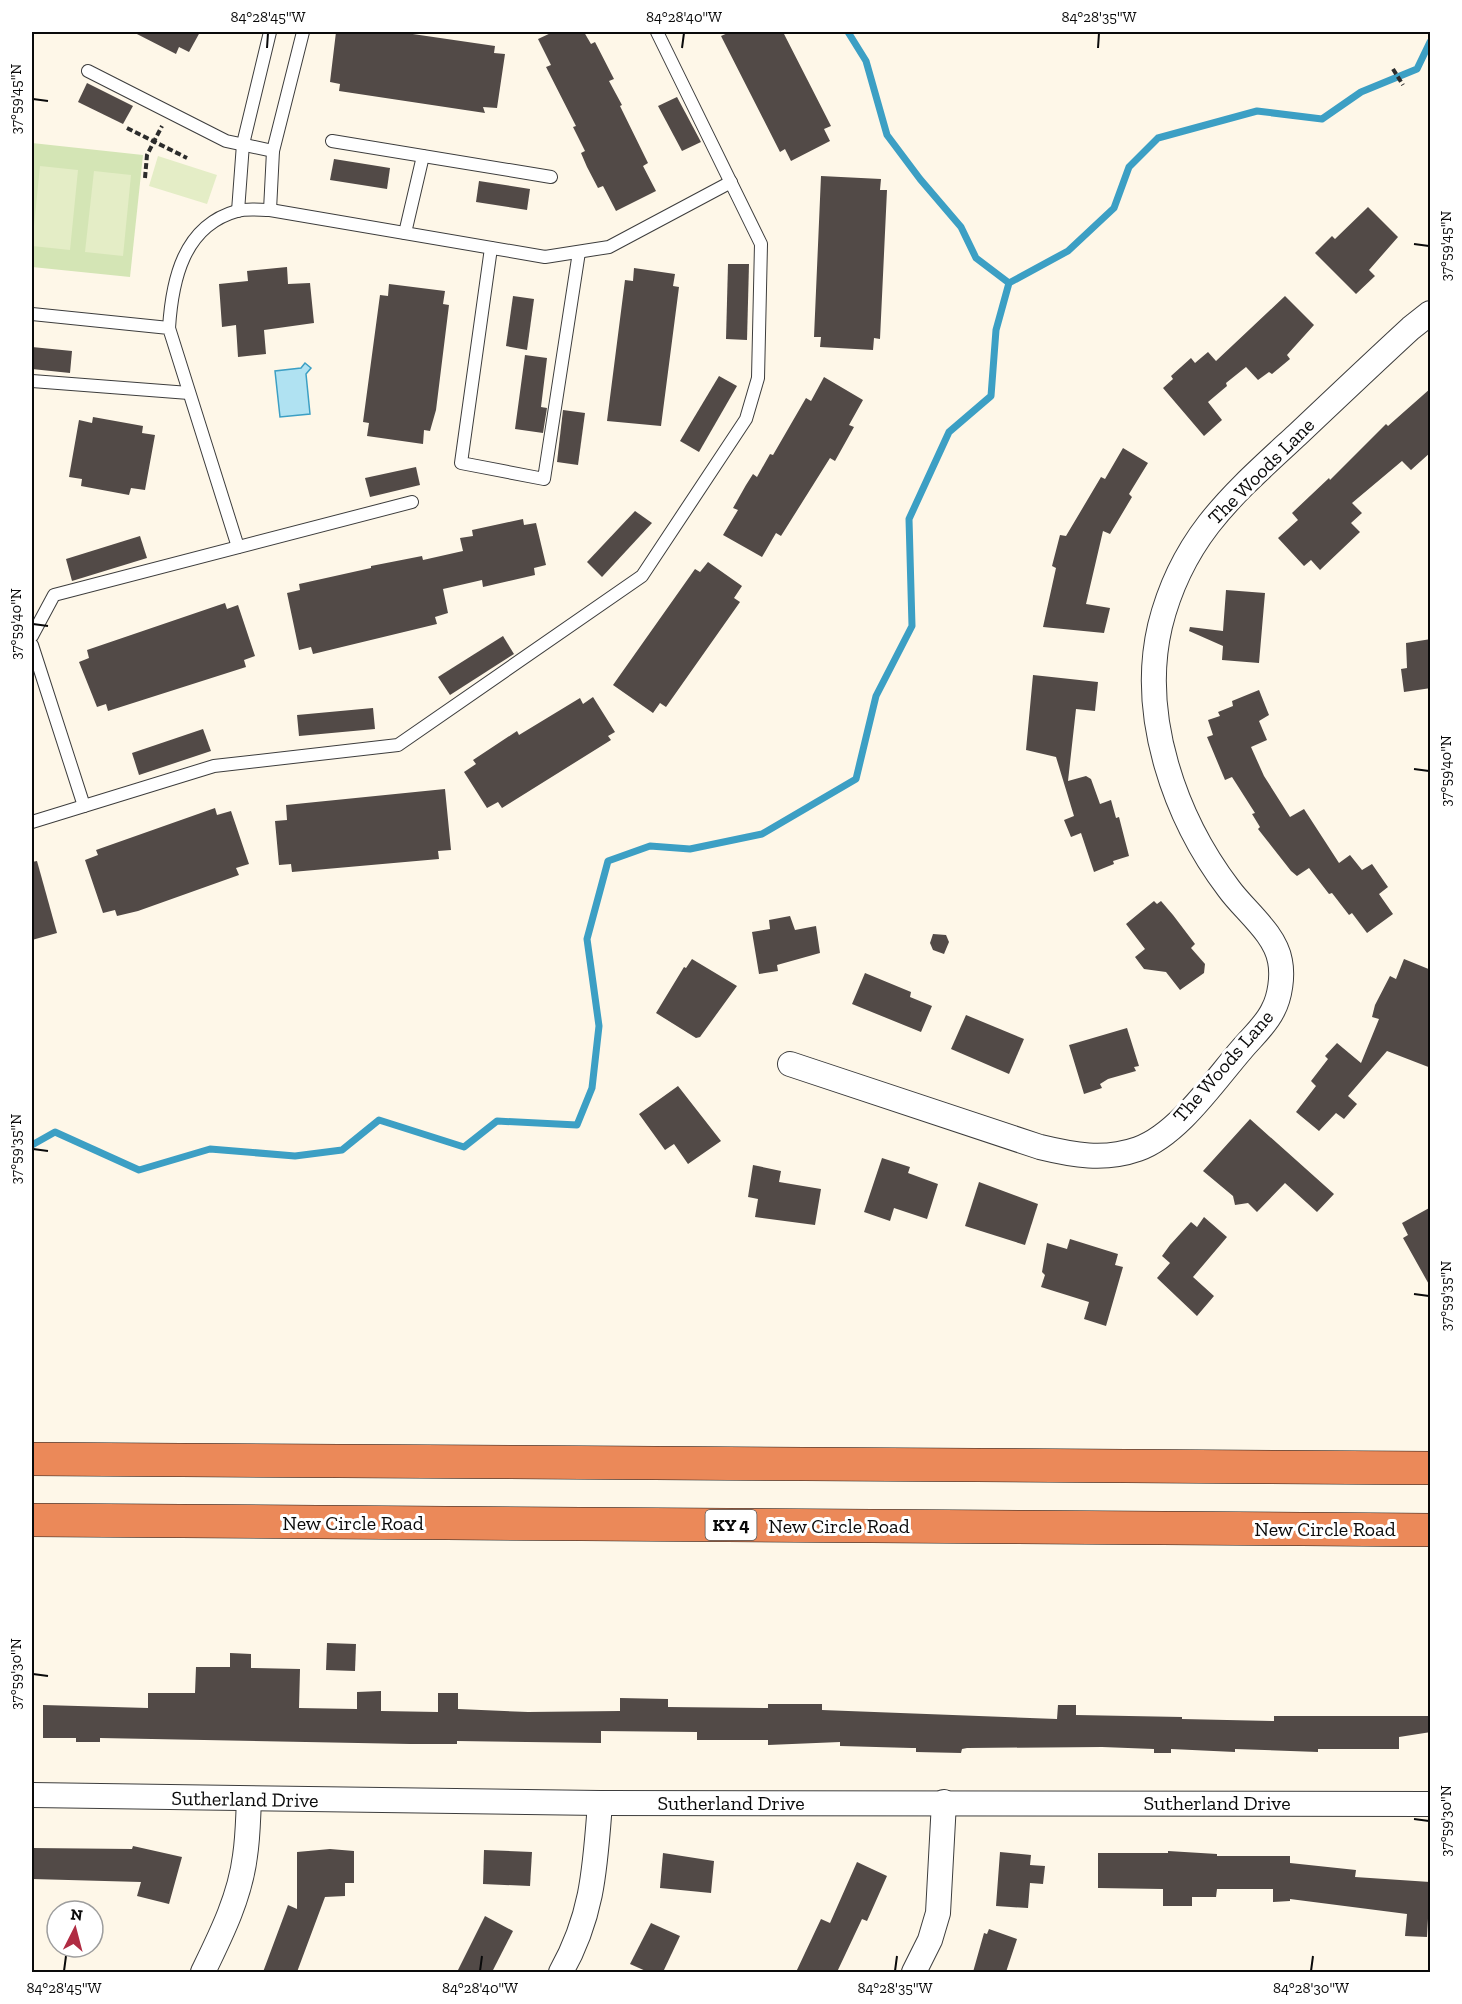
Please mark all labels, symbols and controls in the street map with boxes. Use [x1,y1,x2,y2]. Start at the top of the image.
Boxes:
text: 84°28'45"W [230,8,306,26]
text: 84°28'40"W [646,8,722,26]
text: 84°28'35"W [1061,8,1137,26]
text: 37°59'45"N [7,64,25,134]
text: 37°59'45"N [1437,211,1455,281]
street label: The Woods Lane [1203,413,1319,529]
text: 37°59'40"N [7,588,25,660]
text: 37°59'40"N [1437,735,1455,807]
street label: The Woods Lane [1168,1005,1278,1127]
text: 37°59'35"N [7,1114,25,1184]
text: 37°59'35"N [1437,1261,1455,1331]
road number: KY 4 [706,1510,756,1540]
street label: New Circle Road [282,1511,424,1535]
street label: New Circle Road [768,1514,910,1538]
street label: New Circle Road [1254,1517,1396,1541]
text: 37°59'30"N [7,1638,25,1710]
text: 37°59'30"N [1437,1785,1455,1857]
street label: Sutherland Drive [171,1786,319,1812]
street label: Sutherland Drive [657,1791,805,1815]
street label: Sutherland Drive [1143,1791,1291,1815]
north arrow [45,1899,105,1959]
text: N [69,1904,84,1925]
text: 84°28'45"W [26,1979,102,1997]
text: 84°28'40"W [442,1979,518,1997]
text: 84°28'35"W [857,1979,933,1997]
text: 84°28'30"W [1273,1979,1349,1997]

